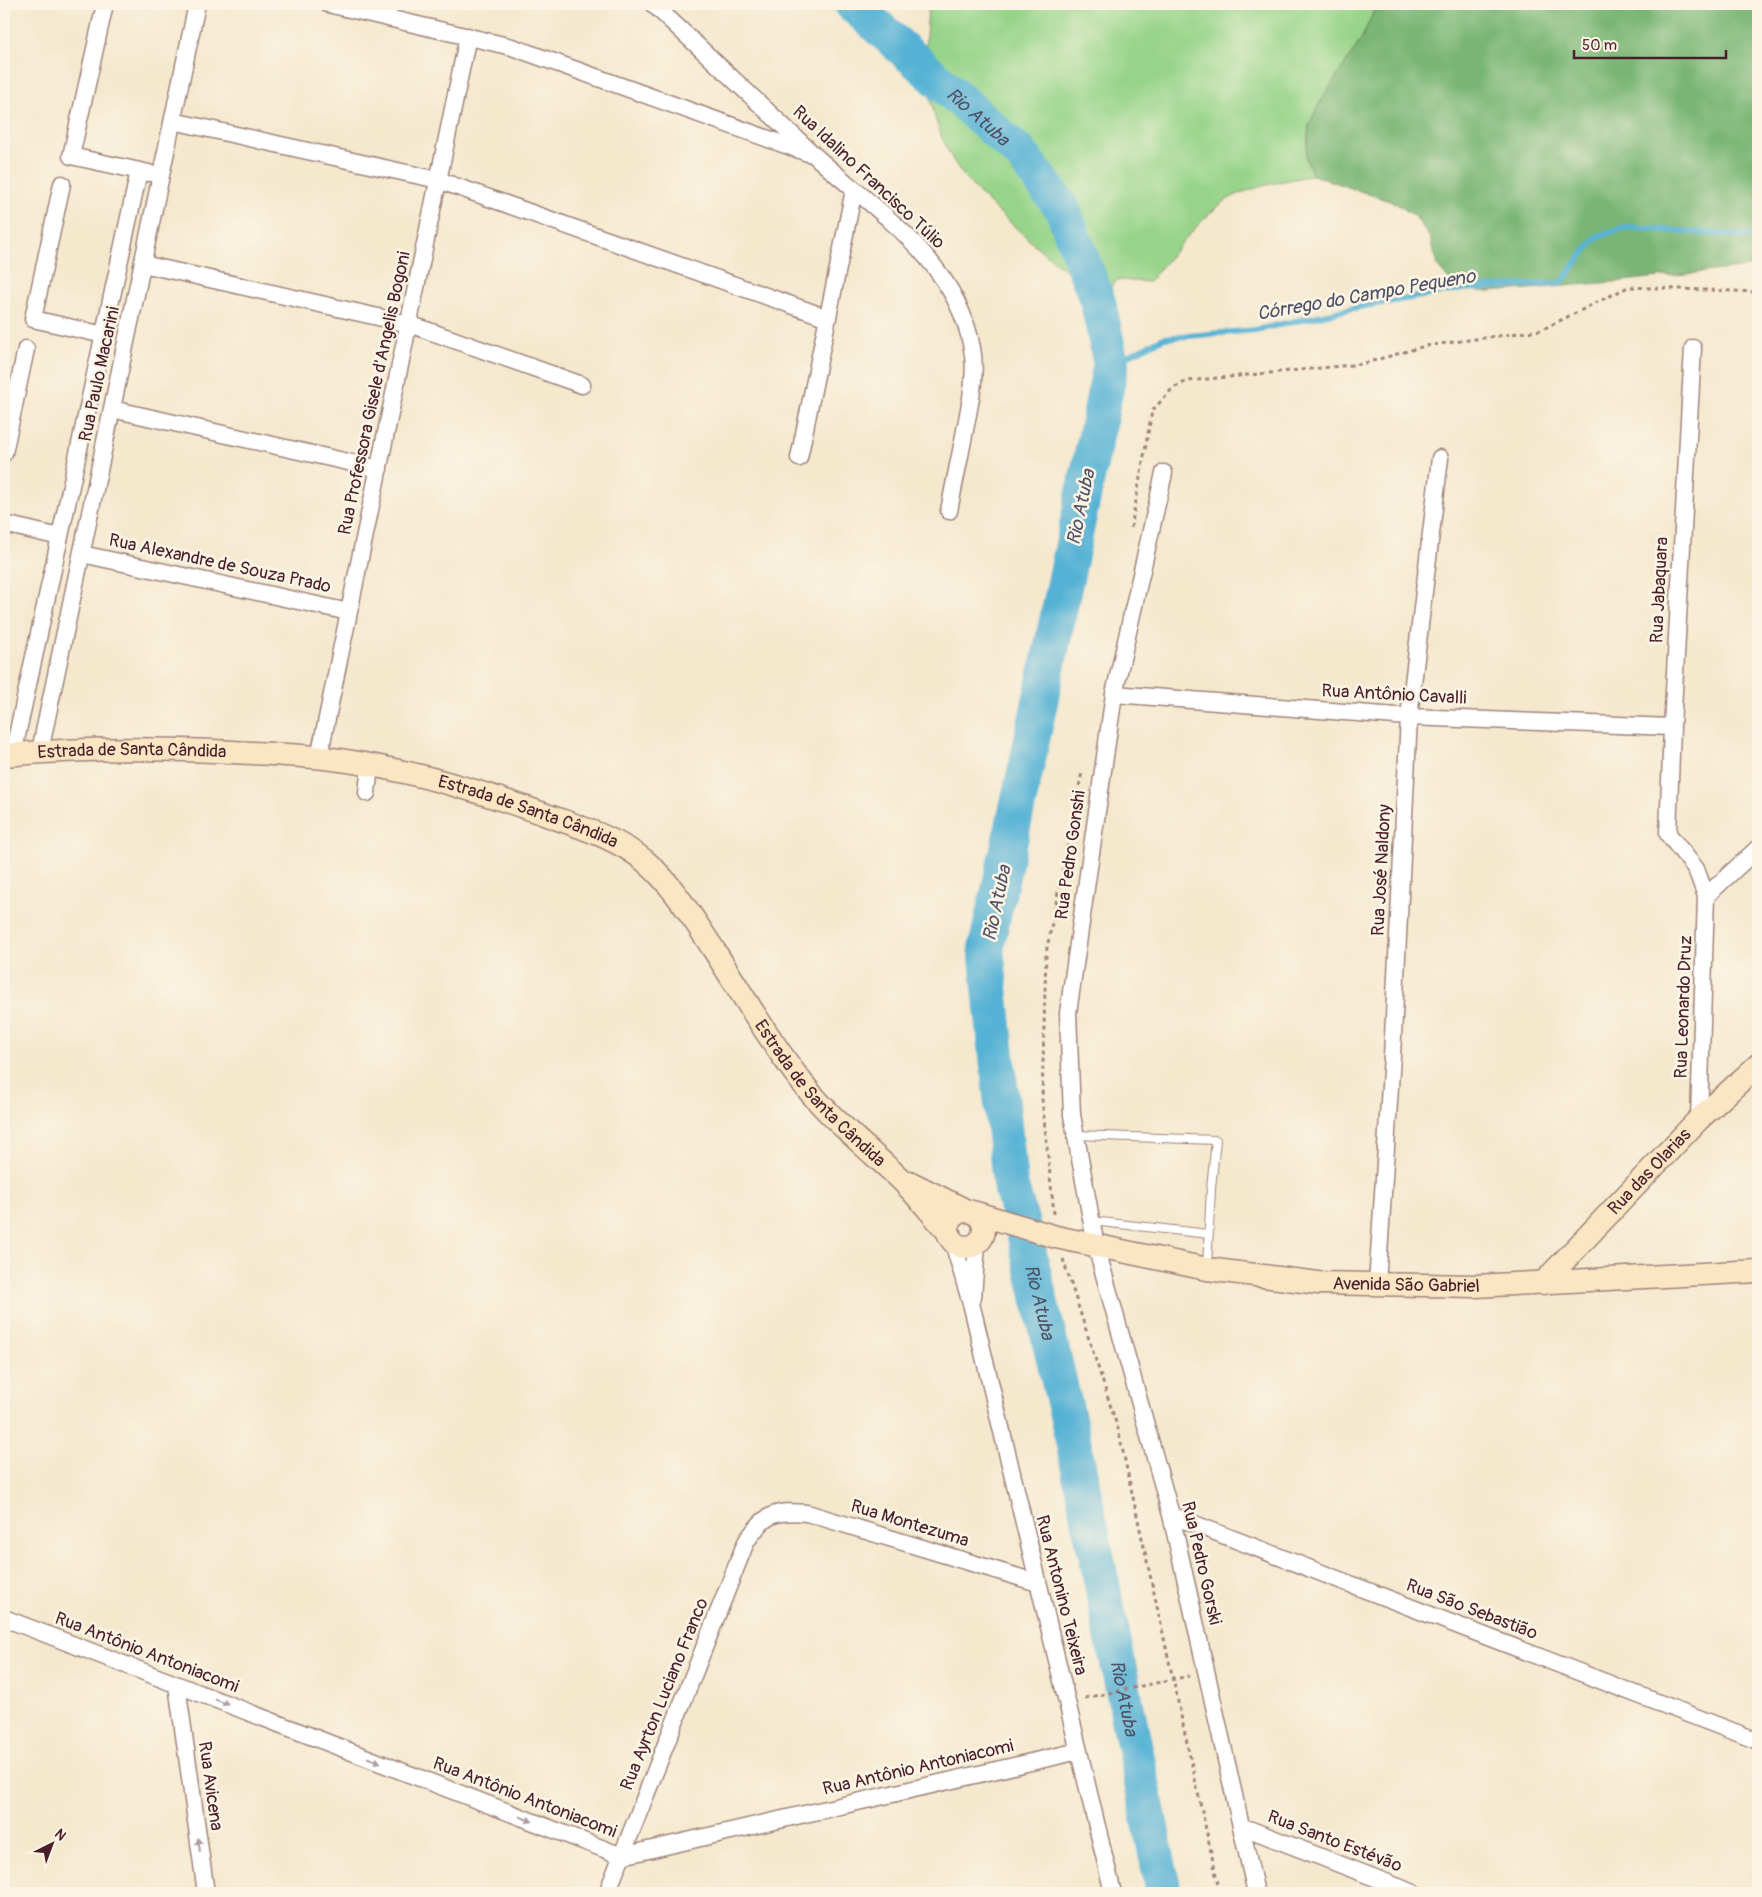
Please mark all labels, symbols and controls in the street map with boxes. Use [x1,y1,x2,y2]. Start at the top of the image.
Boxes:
scale bar [1574,28,1727,60]
text: 50 m [1582,36,1617,55]
water label: Rio Atuba [941,83,1015,152]
street label: Rua Idalino Francisco Túlio [788,101,950,254]
street label: Rua Professora Gisele d'Angelis Bogoni [333,249,416,537]
water label: Córrego do Campo Pequeno [1255,264,1479,326]
street label: Rua Paulo Macarini [74,304,125,444]
water label: Rio Atuba [1061,466,1101,547]
street label: Rua Alexandre de Souza Prado [107,529,333,598]
street label: Rua Jabaquara [1645,536,1674,644]
street label: Rua Antônio Cavalli [1321,679,1467,710]
street label: Estrada de Santa Cândida [37,738,227,764]
street label: Estrada de Santa Cândida [435,770,622,854]
street label: Rua Pedro Gonshi [1050,789,1091,921]
street label: Rua José Naldony [1367,803,1396,936]
water label: Rio Atuba [977,862,1017,943]
street label: Rua Leonardo Druz [1670,935,1697,1079]
street label: Estrada de Santa Cândida [749,1015,890,1172]
street label: Rua das Olarias [1603,1124,1696,1220]
water label: Rio Atuba [1019,1262,1060,1343]
street label: Avenida São Gabriel [1332,1272,1480,1298]
street label: Rua Montezuma [848,1495,972,1552]
street label: Rua Pedro Gorski [1176,1499,1227,1627]
street label: Rua Antonino Teixeira [1030,1513,1093,1678]
street label: Rua São Sebastião [1403,1574,1541,1645]
street label: Rua Ayrton Luciano Franco [615,1594,714,1794]
street label: Rua Antônio Antoniacomi [52,1607,242,1698]
water label: Rio Atuba [1105,1658,1143,1739]
one-way arrow [215,1699,230,1706]
street label: Rua Antônio Antoniacomi [820,1734,1016,1801]
street label: Rua Avicena [193,1740,228,1832]
street label: Rua Antônio Antoniacomi [430,1752,620,1843]
one-way arrow [367,1757,381,1765]
street label: Rua Santo Estévão [1264,1805,1406,1878]
one-way arrow [519,1815,534,1823]
north arrow [28,1820,78,1870]
text: N [51,1825,70,1844]
one-way arrow [195,1837,203,1853]

